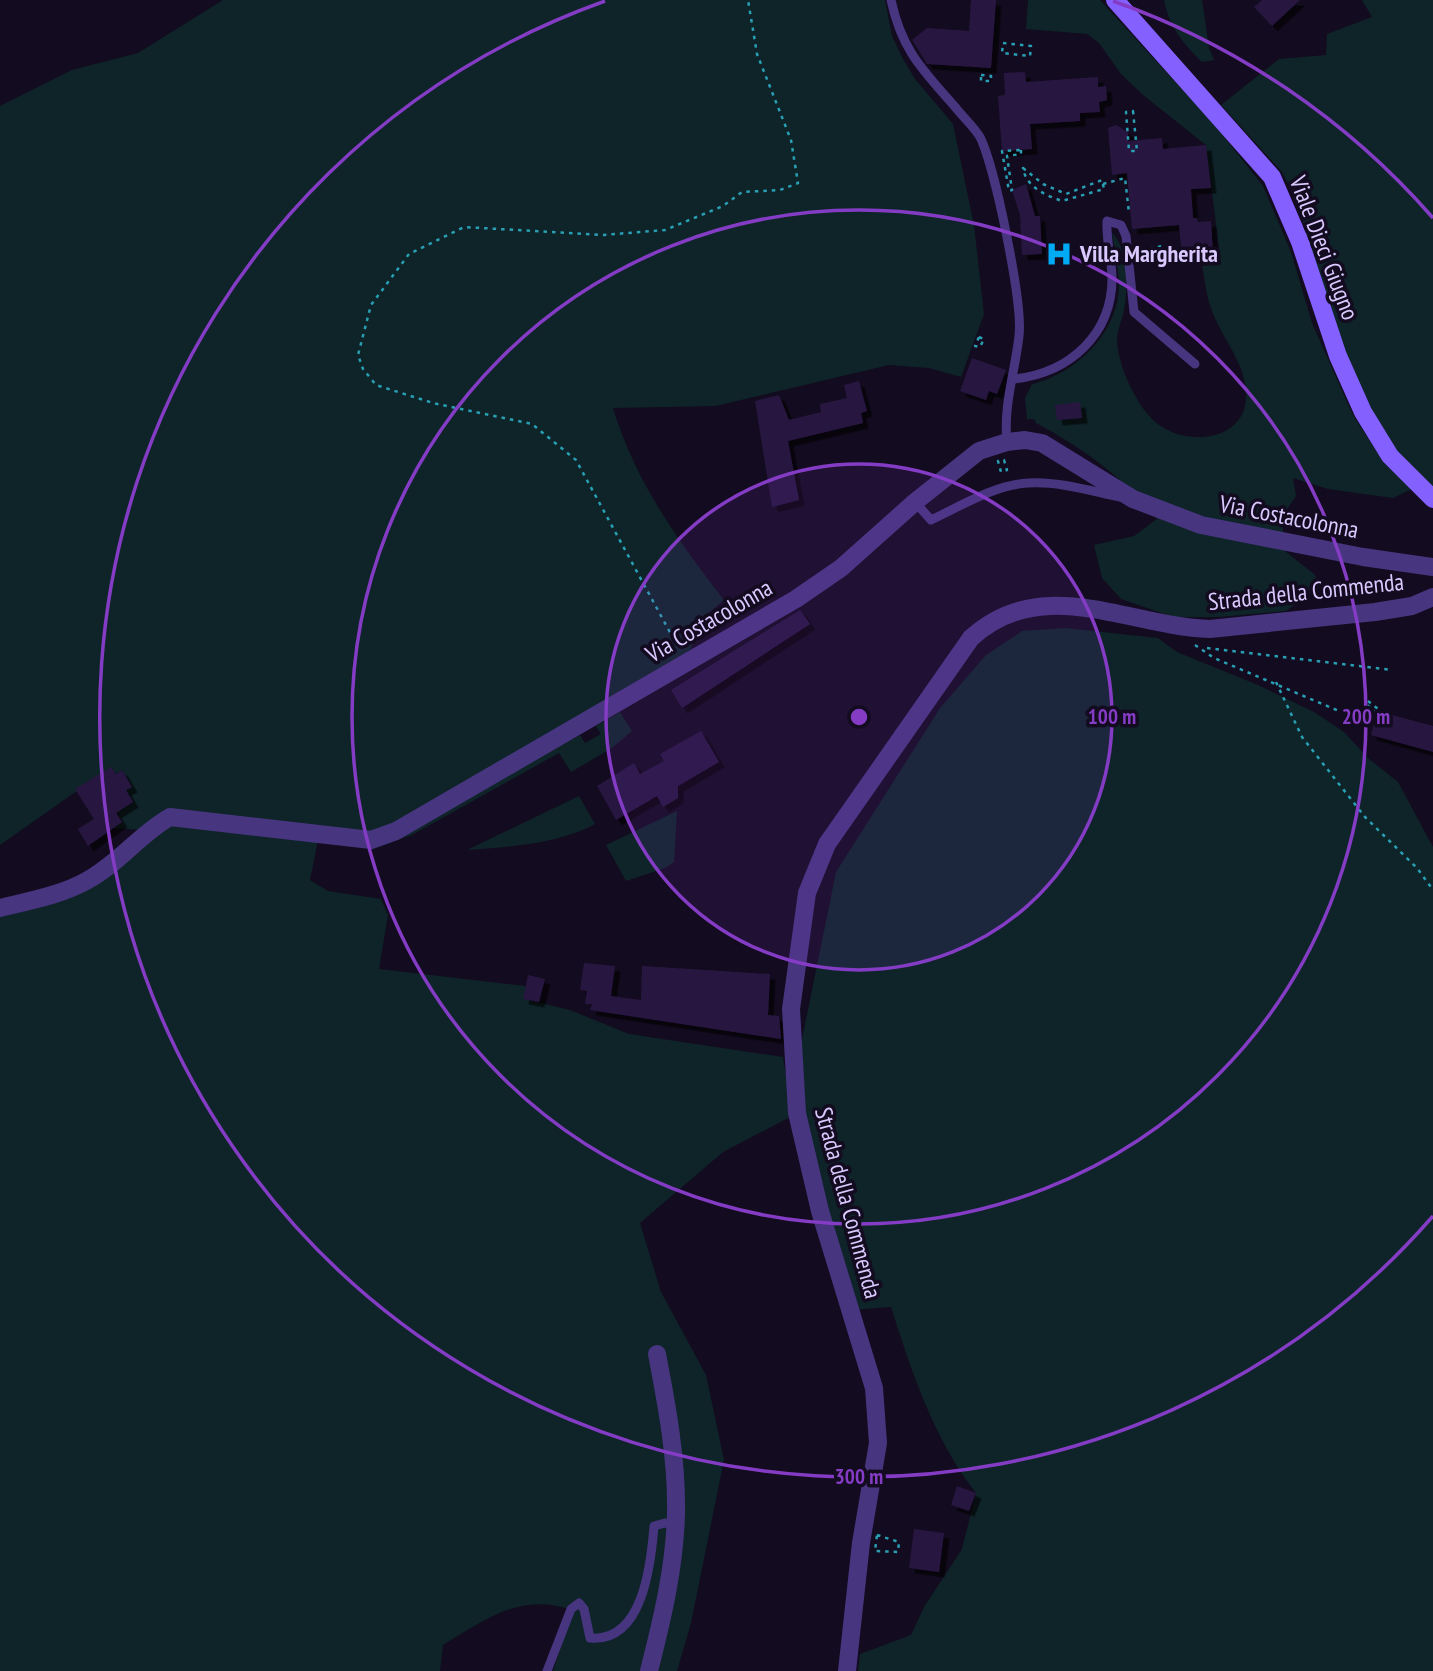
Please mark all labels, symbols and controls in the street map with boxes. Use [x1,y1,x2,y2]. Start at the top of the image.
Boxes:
street label: Viale Dieci Giugno [1282,171,1366,324]
place label: Villa Margherita [1079,238,1218,269]
hospital icon: Villa Margherita [1044,239,1074,269]
street label: Via Costacolonna [1216,488,1361,545]
street label: Strada della Commenda [1207,566,1405,617]
street label: Via Costacolonna [639,572,778,670]
text: 100 m [1088,703,1136,730]
text: 200 m [1342,703,1390,730]
centre of rings [847,705,871,729]
street label: Strada della Commenda [808,1104,889,1302]
text: 300 m [835,1463,883,1490]

